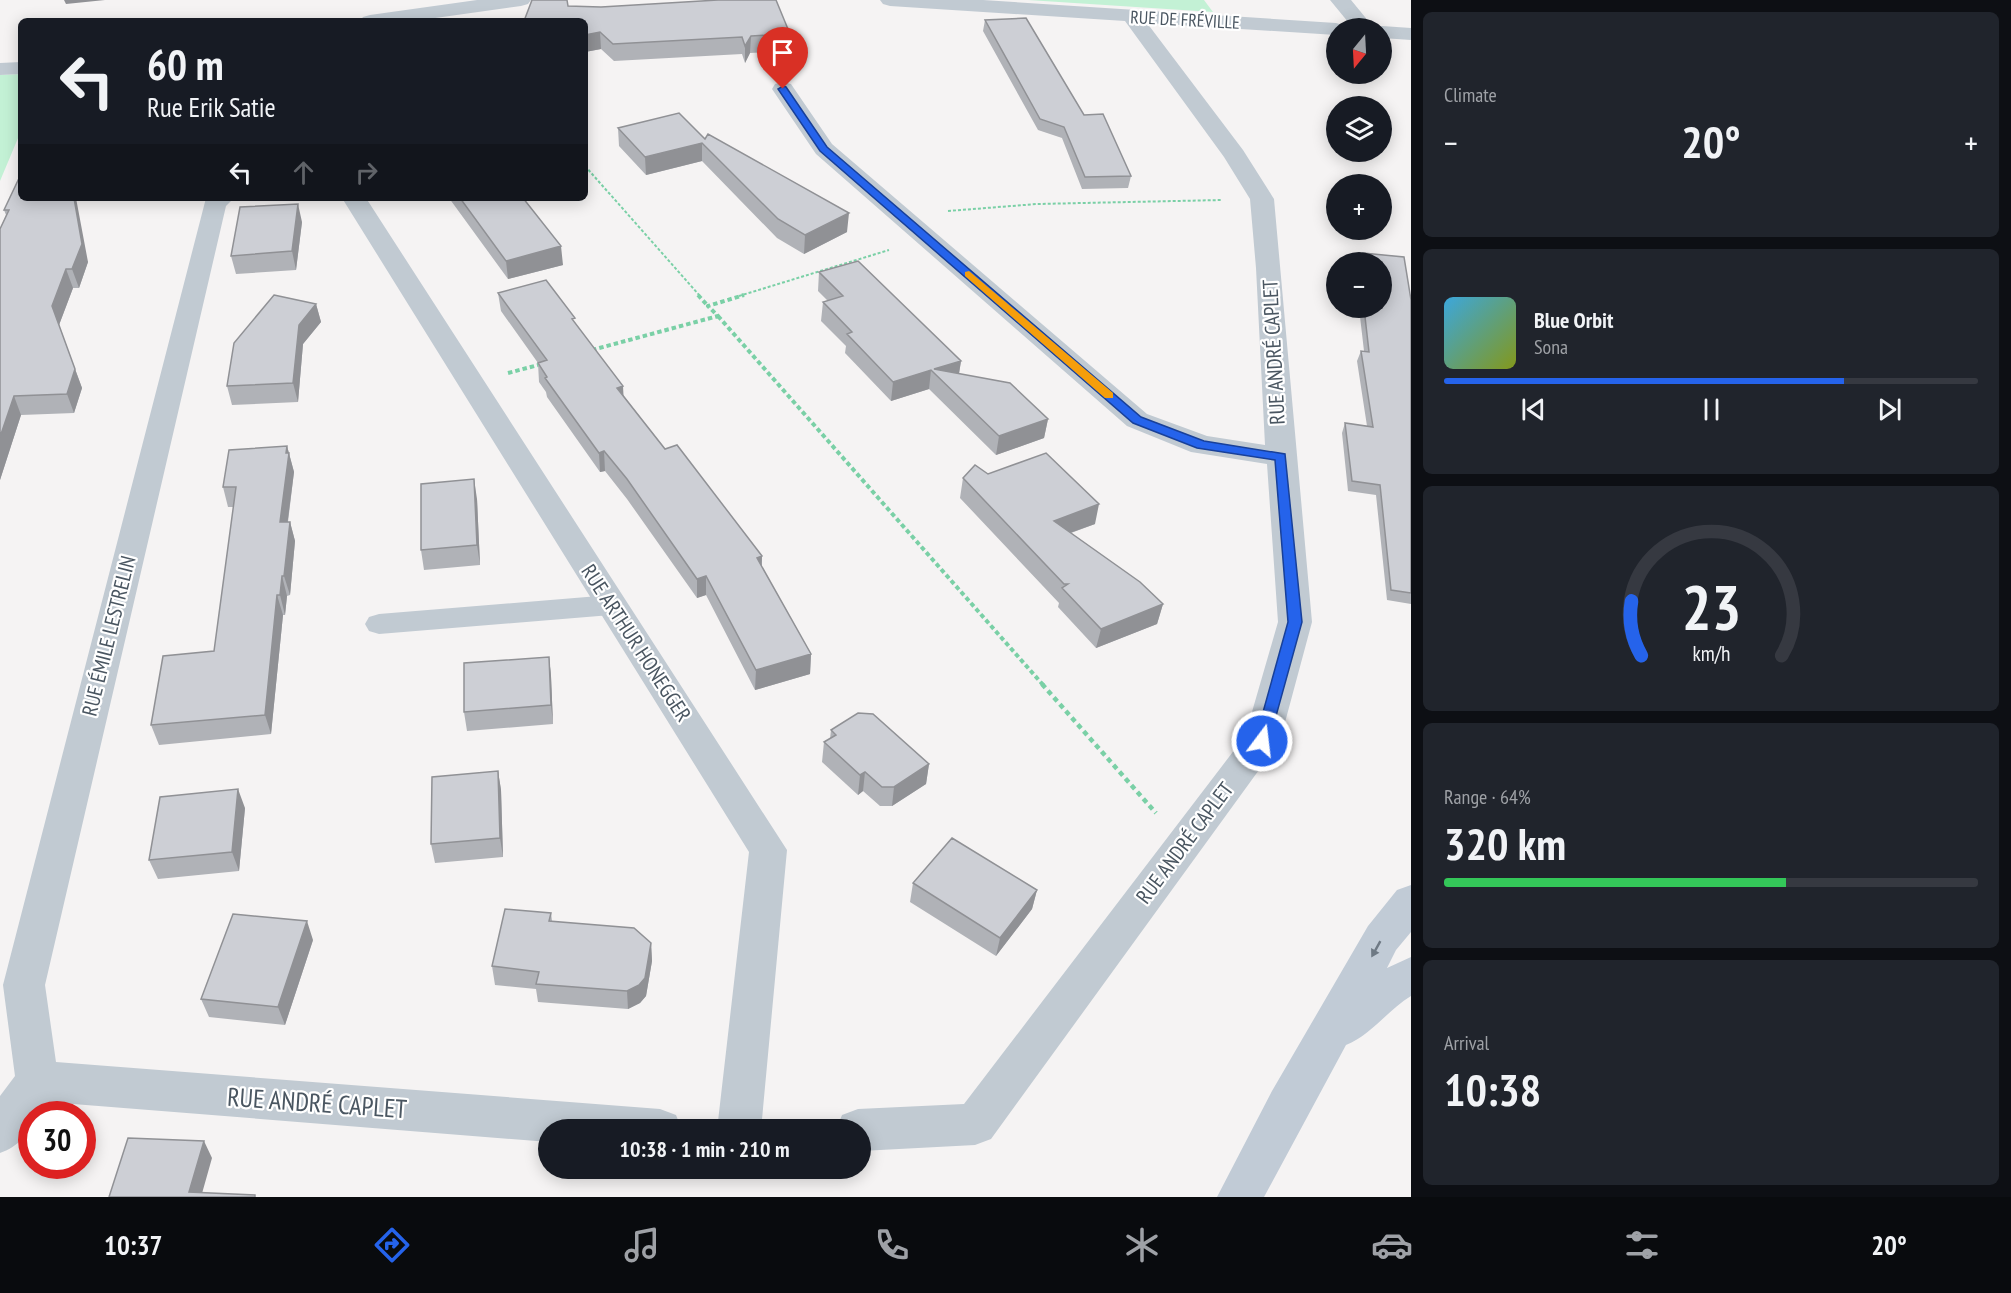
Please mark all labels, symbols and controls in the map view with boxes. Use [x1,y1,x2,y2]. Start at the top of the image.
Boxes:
street label: RUE DE FRÉVILLE [1130,5,1240,34]
north arrow [1326,18,1392,84]
map controls [1326,18,1392,318]
pin [757,27,808,89]
icon: arrive [766,36,799,69]
text: 60 m [147,37,224,92]
icon: left [48,42,126,120]
text: Climate [1444,82,1497,108]
text: Rue Erik Satie [147,90,276,124]
button: layers [1326,96,1392,162]
text: 20° [1681,112,1741,170]
text: − [1444,121,1458,164]
text: + [1964,121,1978,164]
icon: left [224,156,257,189]
icon: ahead [287,156,320,189]
icon: right [350,156,383,189]
button: + [1326,174,1392,240]
button: − [1326,252,1392,318]
street label: RUE ANDRÉ CAPLET [1256,278,1291,425]
text: Blue Orbit [1534,306,1613,334]
text: Sona [1534,334,1568,360]
icon: previous [1517,393,1550,426]
icon: pause [1695,393,1728,426]
icon: next [1873,393,1906,426]
street label: RUE ÉMILE LESTRELIN [76,553,141,719]
street label: RUE ARTHUR HONEGGER [576,559,697,726]
text: 23 [1681,566,1741,647]
text: km/h [1692,639,1730,667]
position arrow [1230,709,1294,773]
street label: RUE ANDRÉ CAPLET [1130,776,1239,909]
text: Range · 64% [1444,784,1531,810]
text: 320 km [1444,814,1566,872]
one-way arrow [1371,941,1381,958]
text: Arrival [1444,1030,1489,1056]
text: 10:38 [1444,1060,1541,1118]
street label: RUE ANDRÉ CAPLET [226,1080,408,1125]
speed limit sign: 30 [18,1101,96,1179]
text: 10:38 · 1 min · 210 m [619,1135,790,1163]
icon: directions [371,1224,413,1266]
icon: music [621,1224,663,1266]
icon: phone [871,1224,913,1266]
icon: climate [1121,1224,1163,1266]
icon: car [1371,1224,1413,1266]
icon: filters [1621,1224,1663,1266]
text: 10:37 [104,1228,162,1262]
text: 20° [1871,1228,1907,1262]

